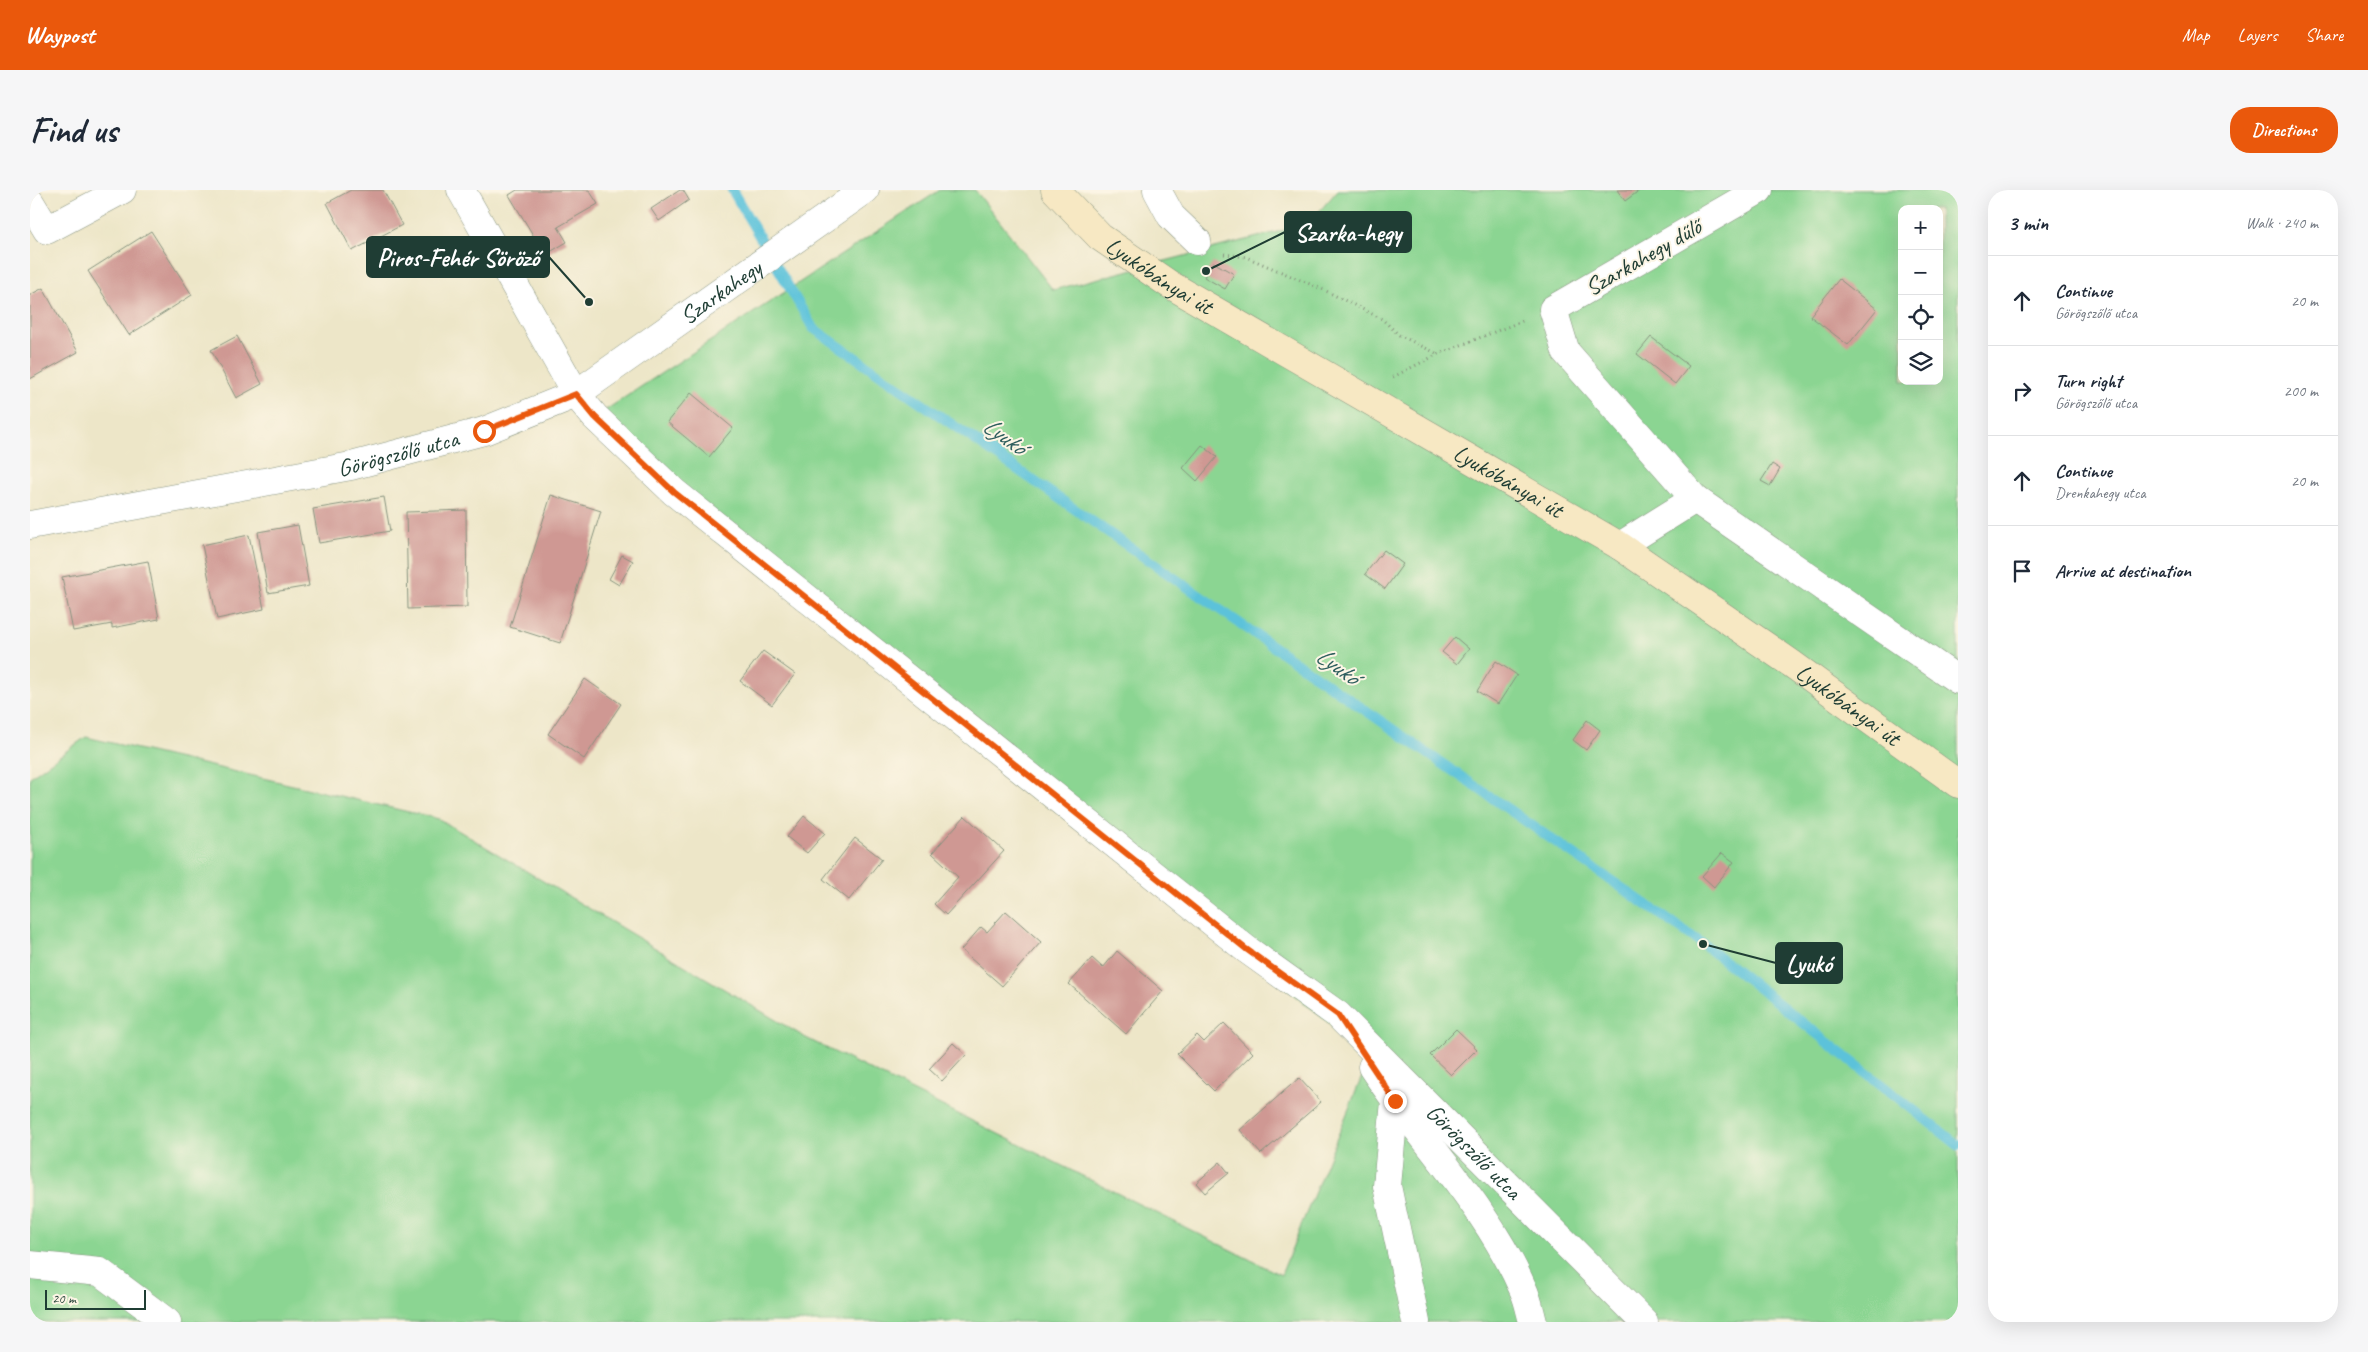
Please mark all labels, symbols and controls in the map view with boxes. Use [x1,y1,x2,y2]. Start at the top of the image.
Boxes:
text: Waypost [25,20,95,50]
text: Map [2182,24,2210,46]
text: Layers [2238,24,2277,46]
text: Share [2305,24,2343,46]
button: Directions [2230,107,2338,153]
text: Find us [30,108,117,153]
map controls [1898,205,1943,385]
button: + [1898,205,1943,250]
street label: Szarkahegy dűlő [1579,210,1710,302]
text: 3 min [2008,210,2048,236]
callout: Szarka-hegy [1285,212,1411,252]
text: Walk · 240 m [2246,213,2318,233]
text: Szarka-hegy [1295,217,1404,249]
street label: Lyukóbányai út [1100,230,1220,322]
callout: Piros-Fehér Söröző [367,237,549,277]
text: Piros-Fehér Söröző [377,242,544,274]
button: − [1898,250,1943,295]
street label: Szarkahegy [674,252,769,331]
text: Continue [2055,279,2112,303]
icon: ahead [2008,287,2036,315]
text: 20 m [2291,291,2318,311]
button: locate [1898,295,1943,340]
text: Görögszőlő utca [2055,303,2137,323]
button: layers [1898,340,1943,385]
text: Turn right [2055,369,2122,393]
icon: right [2008,377,2036,405]
text: 200 m [2284,381,2318,401]
text: Görögszőlő utca [2055,393,2137,413]
water label: Lyukó [977,410,1038,466]
route start [473,420,496,443]
street label: Görögszőlő utca [335,423,463,483]
street label: Lyukóbányai út [1448,438,1570,526]
text: Continue [2055,459,2112,483]
icon: ahead [2008,467,2036,495]
text: 20 m [2291,471,2318,491]
text: Drenkahegy utca [2055,483,2146,503]
icon: arrive [2008,557,2036,585]
text: Arrive at destination [2055,559,2191,583]
water label: Lyukó [1310,640,1371,696]
street label: Lyukóbányai út [1790,657,1908,754]
callout: Lyukó [1776,943,1842,983]
text: Lyukó [1786,948,1835,980]
route end [1384,1090,1407,1113]
street label: Görögszőlő utca [1420,1097,1529,1207]
scale bar [45,1287,146,1310]
text: 20 m [52,1290,76,1307]

